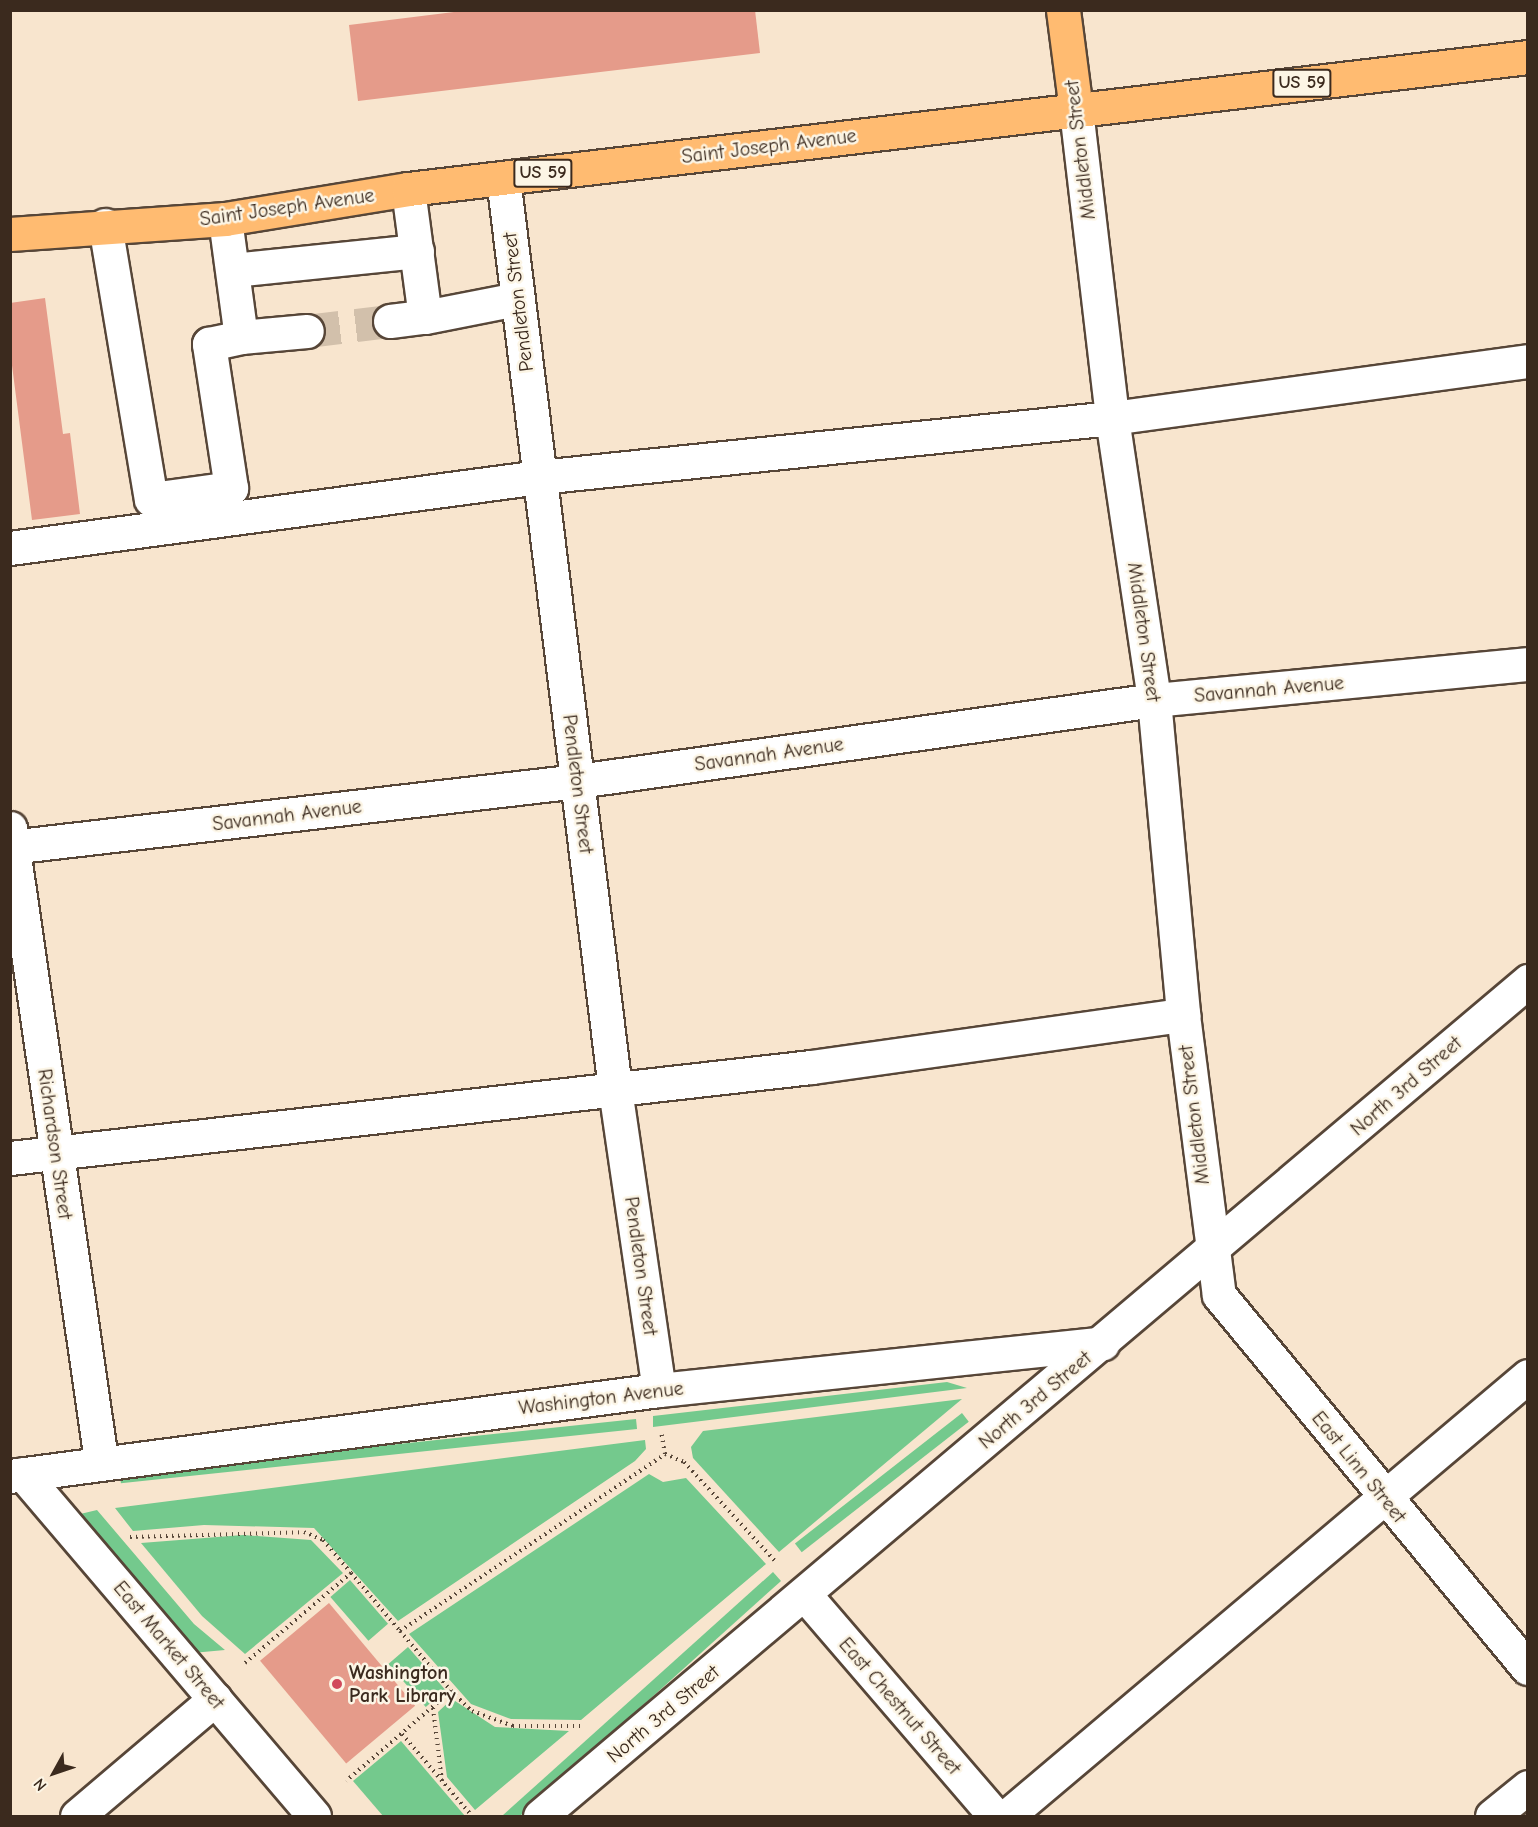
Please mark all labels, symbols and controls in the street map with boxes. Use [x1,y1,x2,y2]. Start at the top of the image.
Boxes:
road number: US 59 [1272,68,1332,98]
street label: Middleton Street [1060,79,1100,221]
street label: Saint Joseph Avenue [680,123,858,169]
road number: US 59 [513,158,573,188]
street label: Saint Joseph Avenue [198,183,376,231]
street label: Pendleton Street [498,231,538,373]
street label: Middleton Street [1122,561,1166,703]
street label: Savannah Avenue [1193,670,1345,708]
street label: Pendleton Street [558,713,598,855]
street label: Savannah Avenue [693,732,845,776]
street label: Savannah Avenue [211,794,363,836]
street label: North 3rd Street [1345,1031,1467,1141]
street label: Middleton Street [1174,1044,1214,1186]
street label: Richardson Street [33,1067,77,1221]
street label: Pendleton Street [619,1195,663,1337]
street label: North 3rd Street [974,1346,1096,1454]
street label: Washington Avenue [517,1376,685,1420]
street label: East Linn Street [1307,1406,1411,1528]
street label: East Market Street [108,1576,230,1714]
street label: East Chestnut Street [834,1632,966,1780]
place label: Washington Park Library [349,1660,456,1707]
street label: North 3rd Street [602,1660,724,1768]
marker: Washington Park Library [330,1677,344,1691]
north arrow [24,1743,84,1803]
text: N [30,1775,50,1794]

